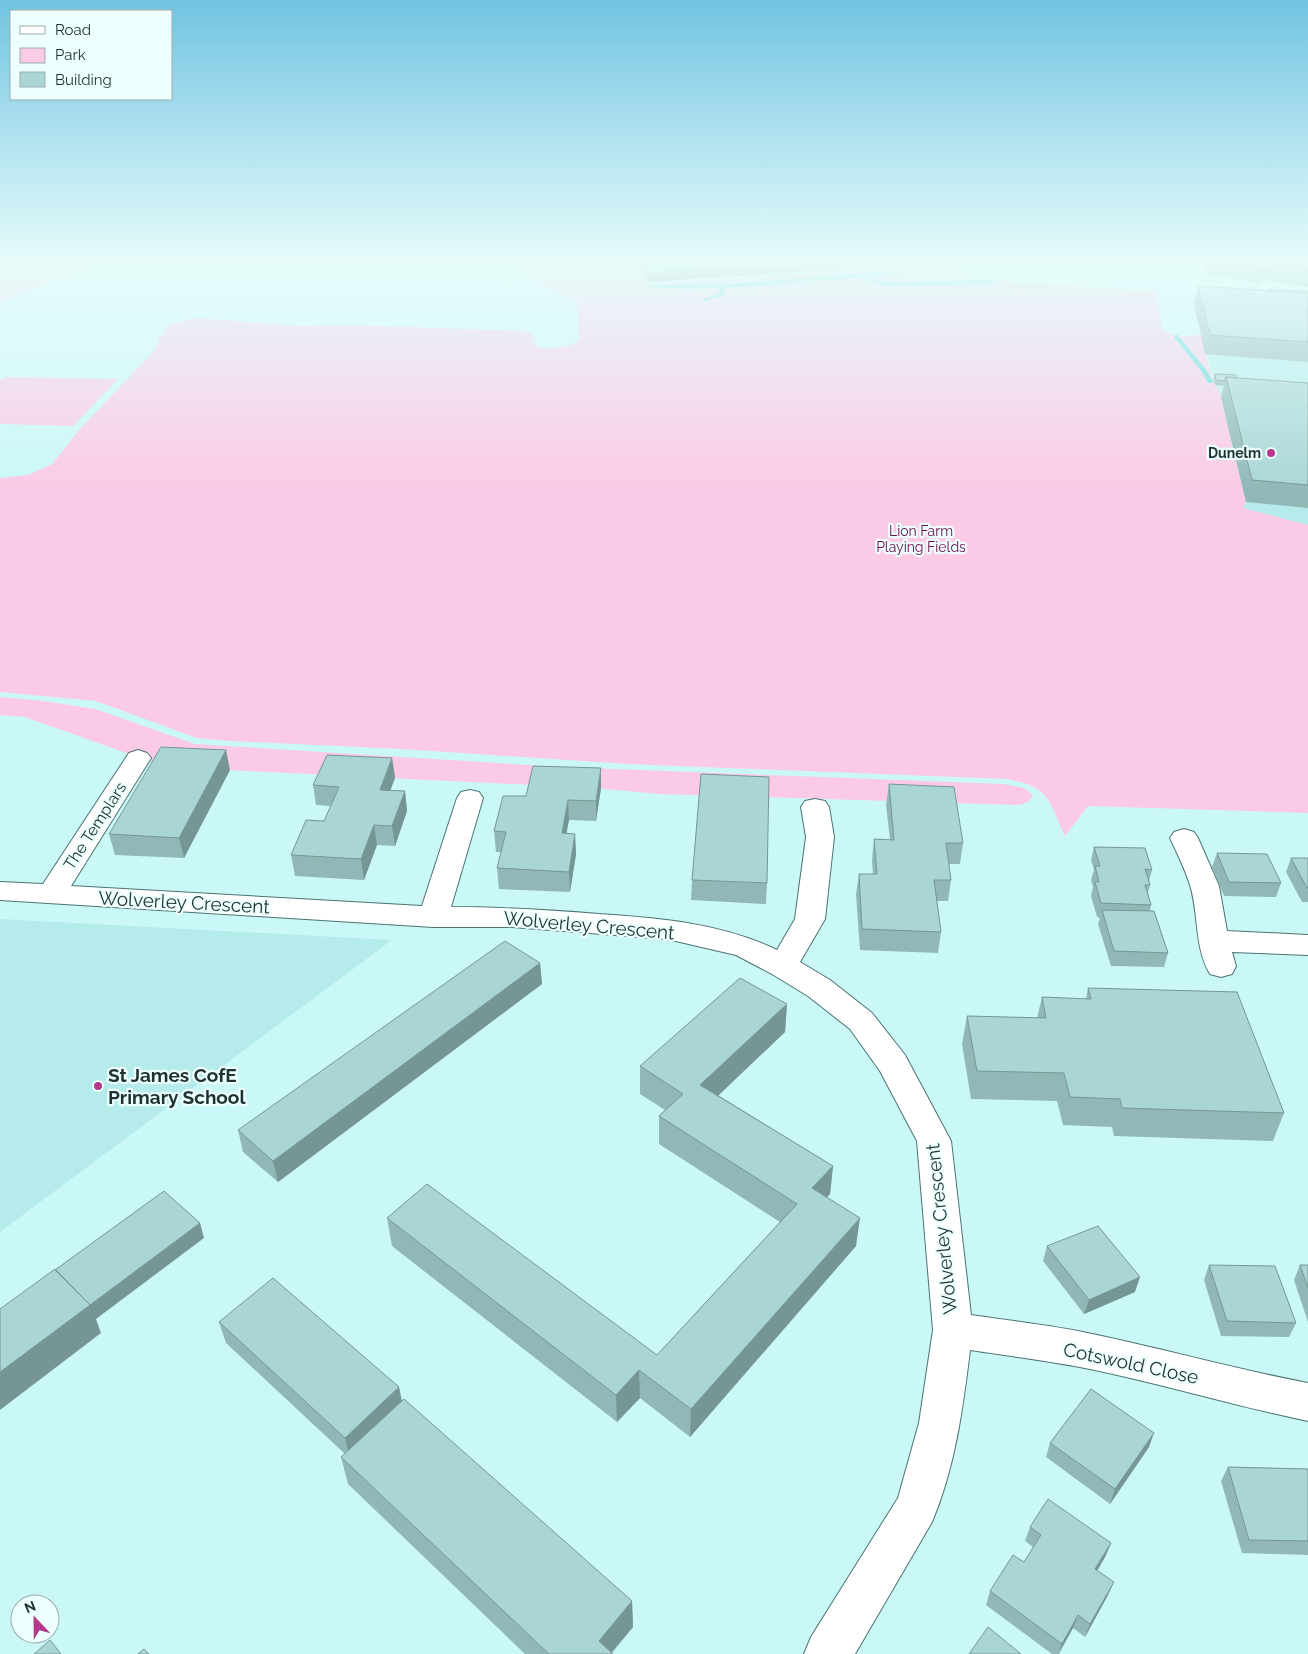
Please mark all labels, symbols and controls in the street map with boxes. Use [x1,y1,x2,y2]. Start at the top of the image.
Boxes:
legend [10,10,172,100]
text: Road [55,21,91,39]
text: Park [55,46,86,64]
text: Building [55,71,112,89]
place label: Dunelm [1208,445,1261,461]
marker: Dunelm [1265,447,1277,459]
park label: Lion Farm Playing Fields [876,523,966,555]
street label: The Templars [60,778,130,873]
street label: Wolverley Crescent [98,887,271,918]
street label: Wolverley Crescent [503,907,676,943]
place label: St James CofE Primary School [108,1064,246,1108]
marker: St James CofE Primary School [92,1080,104,1092]
street label: Wolverley Crescent [921,1142,961,1315]
street label: Cotswold Close [1061,1338,1201,1388]
north arrow [10,1594,60,1644]
text: N [22,1598,38,1616]

